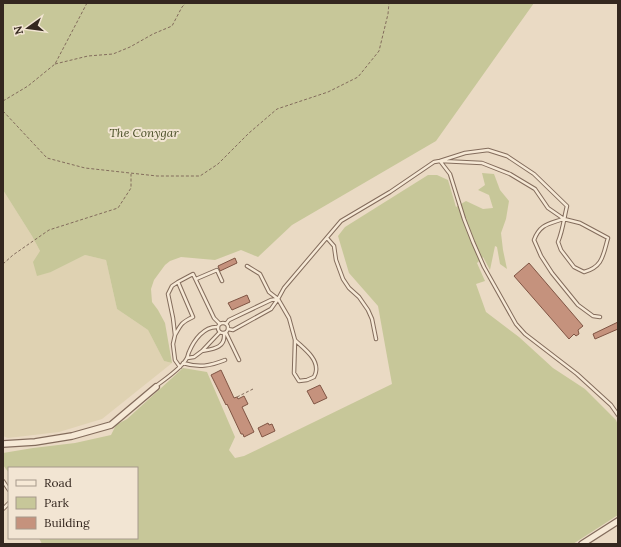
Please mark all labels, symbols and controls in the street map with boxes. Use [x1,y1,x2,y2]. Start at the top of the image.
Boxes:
north arrow [8,8,48,48]
text: N [10,24,26,36]
park label: The Conygar [109,125,179,140]
legend [8,467,138,539]
text: Road [44,475,72,490]
text: Park [44,495,70,510]
text: Building [44,515,90,530]

